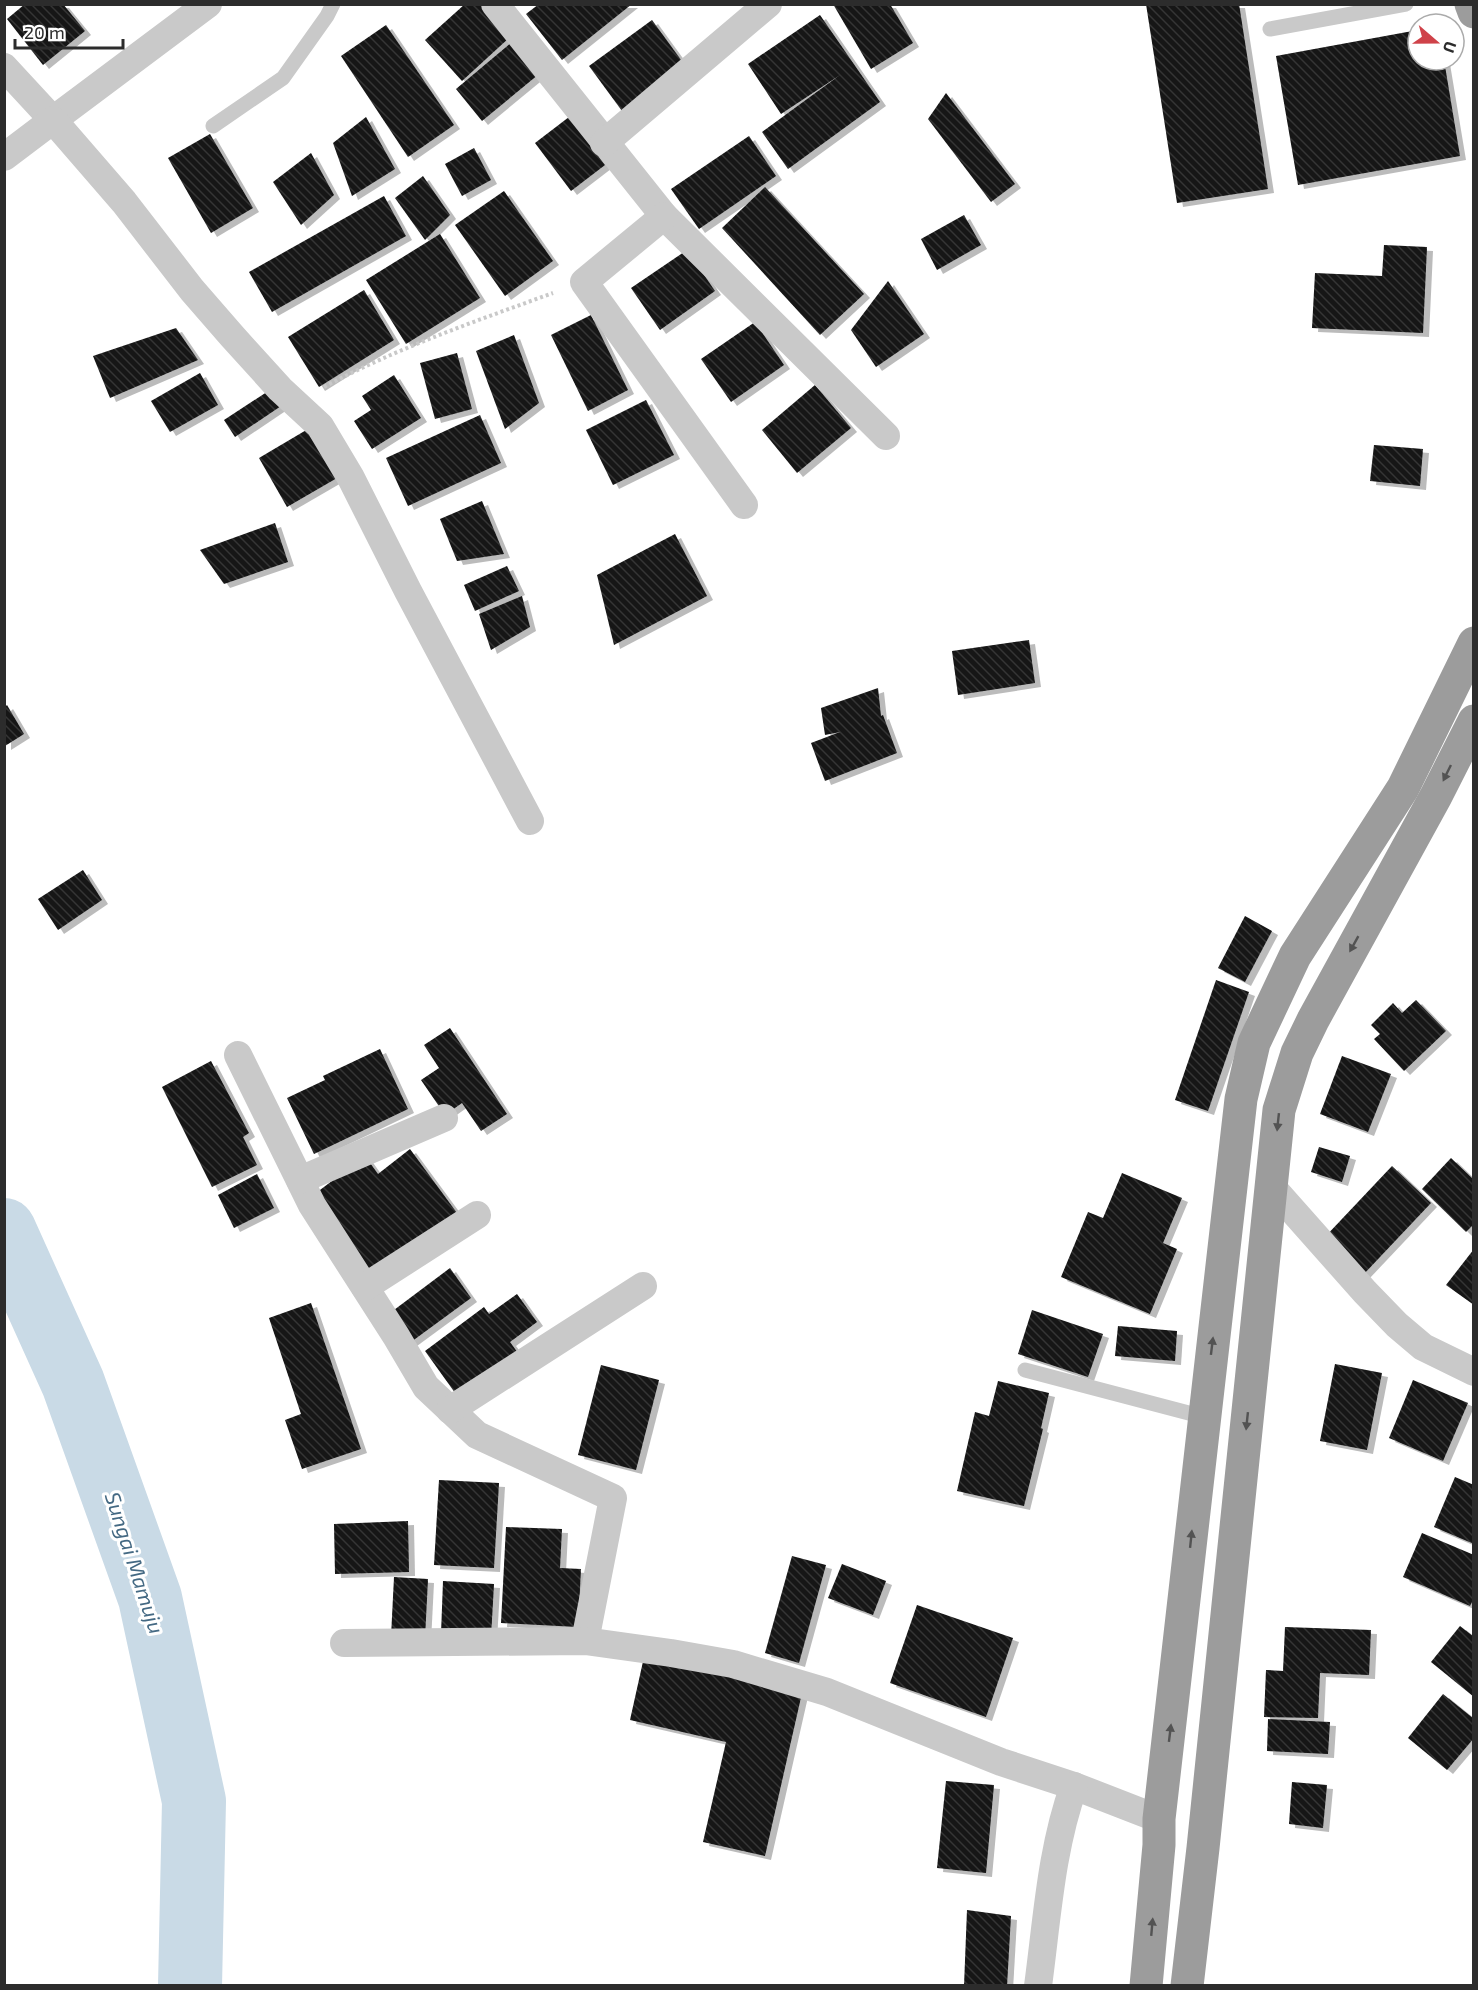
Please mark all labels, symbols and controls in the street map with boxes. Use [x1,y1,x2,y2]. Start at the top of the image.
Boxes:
scale bar [15,12,123,50]
north arrow [1406,12,1466,72]
text: 20 m [24,21,65,43]
text: U [1440,39,1461,56]
one-way arrow [1443,764,1453,782]
one-way arrow [1349,936,1359,953]
one-way arrow [1273,1113,1283,1132]
one-way arrow [1207,1336,1217,1355]
one-way arrow [1242,1411,1252,1430]
water label: Sungai Mamuju [100,1489,170,1637]
one-way arrow [1186,1530,1196,1549]
one-way arrow [1165,1724,1174,1743]
one-way arrow [1147,1918,1157,1937]

